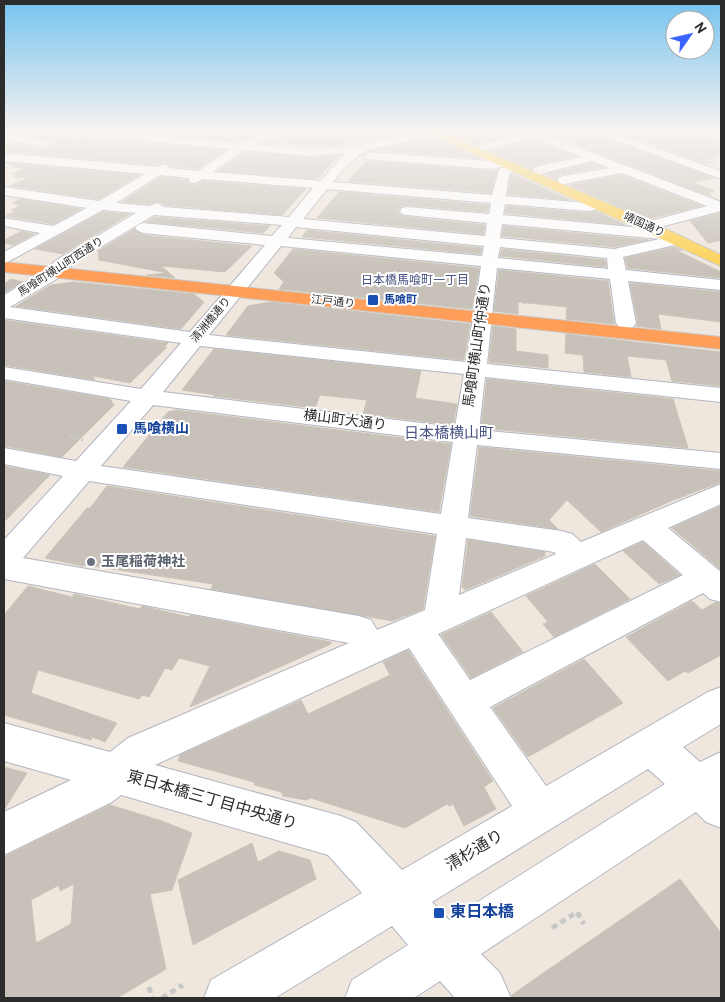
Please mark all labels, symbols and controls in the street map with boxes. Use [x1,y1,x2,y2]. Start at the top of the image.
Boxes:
north arrow [665,10,715,60]
text: N [690,20,709,37]
street label: 靖国通り [621,210,667,240]
street label: 馬喰町横山町西通り [16,234,106,300]
district label: 日本橋馬喰町一丁目 [361,273,469,289]
street label: 馬喰町横山町仲通り [460,281,495,409]
street label: 江戸通り [310,293,356,311]
marker: 馬喰町 [366,293,380,307]
place label: 馬喰町 [384,293,417,307]
street label: 清洲橋通り [188,294,234,346]
street label: 横山町大通り [302,407,388,435]
place label: 馬喰横山 [133,420,189,438]
marker: 馬喰横山 [115,422,129,436]
district label: 日本橋横山町 [404,425,494,444]
place label: 玉尾稲荷神社 [101,553,185,571]
marker: 玉尾稲荷神社 [85,556,97,568]
street label: 東日本橋三丁目中央通り [125,767,299,835]
street label: 清杉通り [442,826,508,876]
place label: 東日本橋 [450,903,514,923]
marker: 東日本橋 [432,906,446,920]

